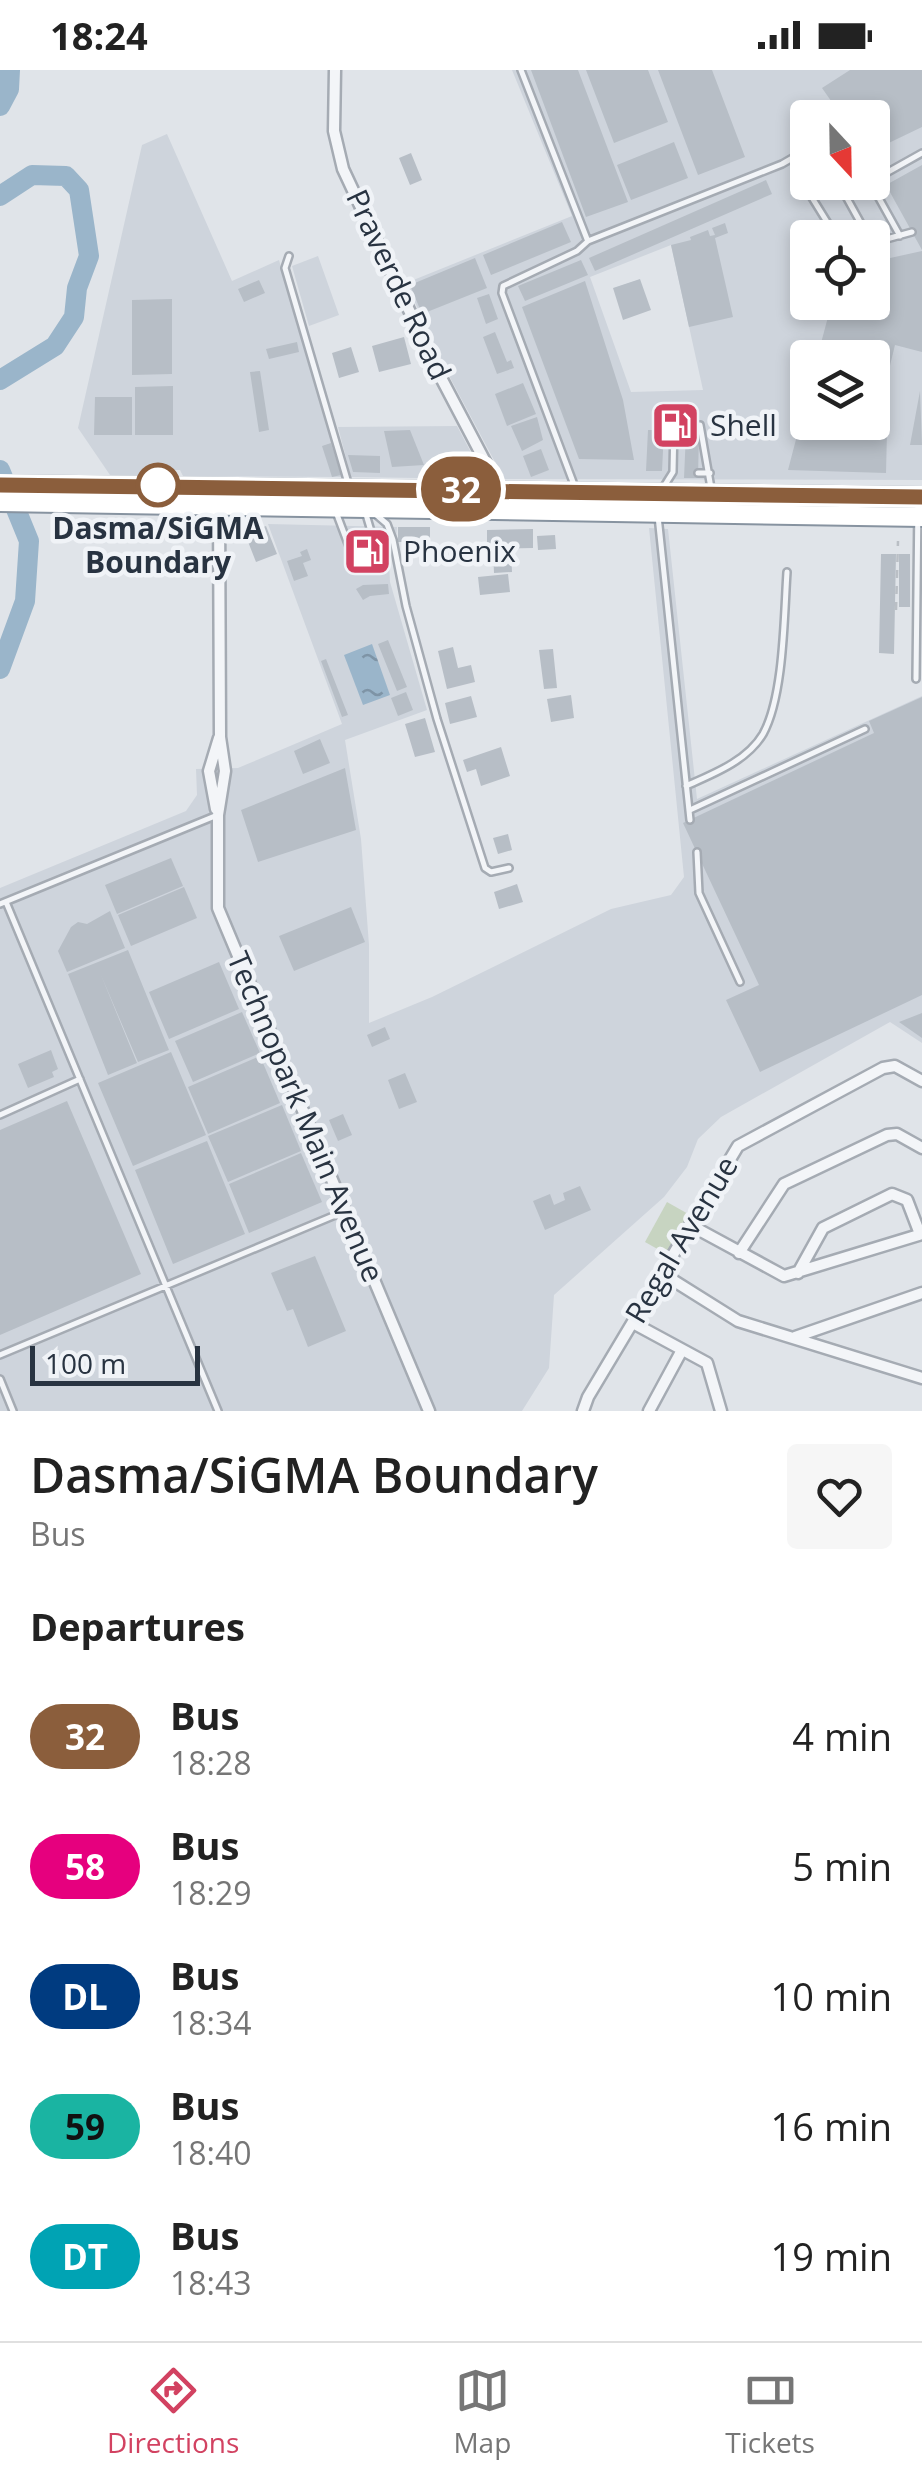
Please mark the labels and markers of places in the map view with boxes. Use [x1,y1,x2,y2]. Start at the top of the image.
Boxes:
fuel station icon: Shell [649,400,701,452]
place label: Shell [710,404,777,445]
marker: Dasma/SiGMA Boundary [137,464,179,506]
place label: Dasma/SiGMA Boundary [52,507,264,582]
fuel station icon: Phoenix [342,526,394,578]
place label: Phoenix [403,530,516,571]

